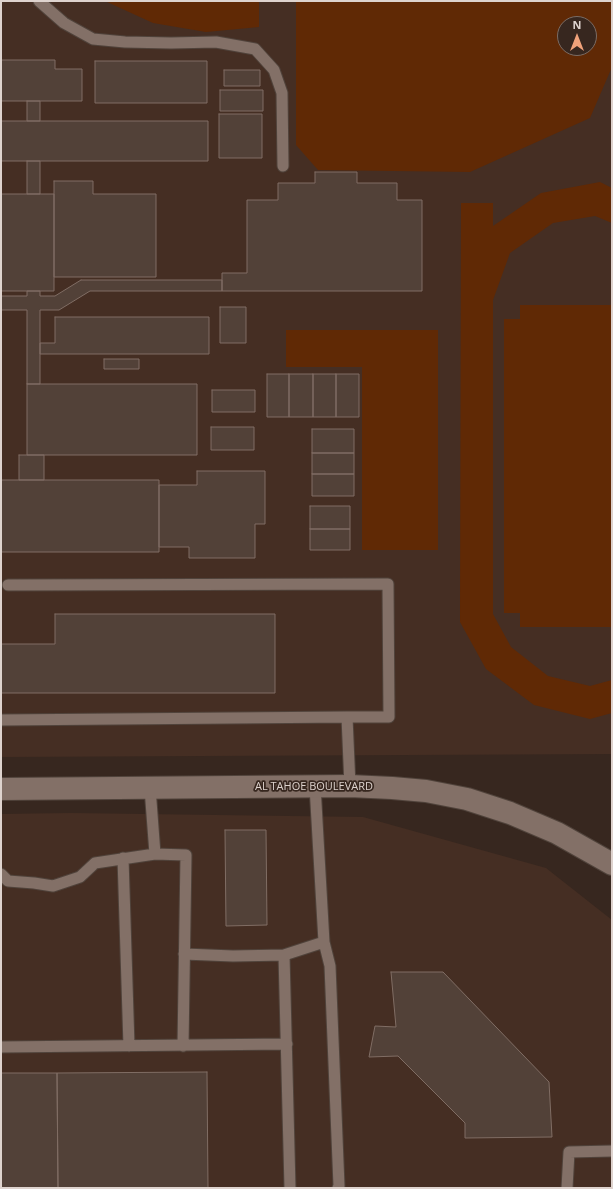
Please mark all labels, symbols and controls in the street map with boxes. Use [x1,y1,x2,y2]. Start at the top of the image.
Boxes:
north arrow [557,16,597,56]
text: N [573,17,581,32]
street label: AL TAHOE BOULEVARD [255,780,373,794]

